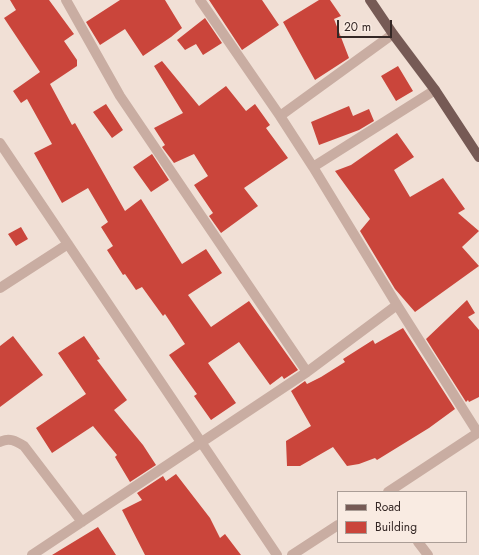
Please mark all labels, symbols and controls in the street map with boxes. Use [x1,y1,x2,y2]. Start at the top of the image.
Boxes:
scale bar [339,12,394,38]
text: 20 m [344,18,371,36]
legend [337,491,467,543]
text: Road [375,498,401,516]
text: Building [375,518,417,536]

